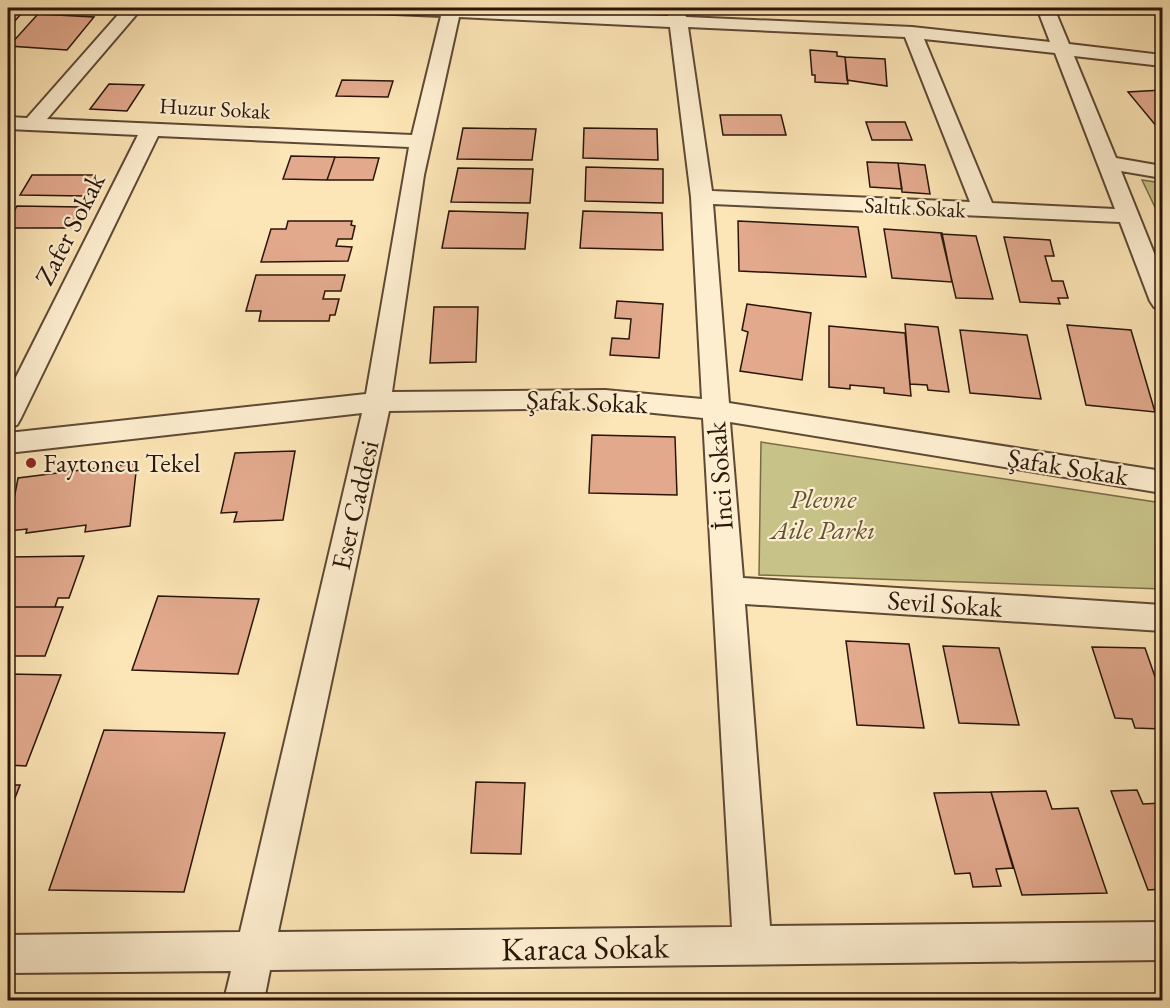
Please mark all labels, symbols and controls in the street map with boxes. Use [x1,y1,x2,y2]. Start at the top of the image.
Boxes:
street label: Huzur Sokak [159,91,272,126]
street label: Zafer Sokak [26,166,113,291]
street label: Saltık Sokak [864,190,967,225]
street label: Şafak Sokak [526,382,649,421]
street label: İnci Sokak [698,421,741,531]
street label: Eser Caddesi [323,436,387,573]
street label: Şafak Sokak [1005,440,1131,493]
place label: Faytoncu Tekel [43,445,201,480]
marker: Faytoncu Tekel [24,456,38,470]
park label: Plevne Aile Parkı [769,481,875,547]
street label: Sevil Sokak [886,582,1004,625]
street label: Karaca Sokak [501,925,670,970]

